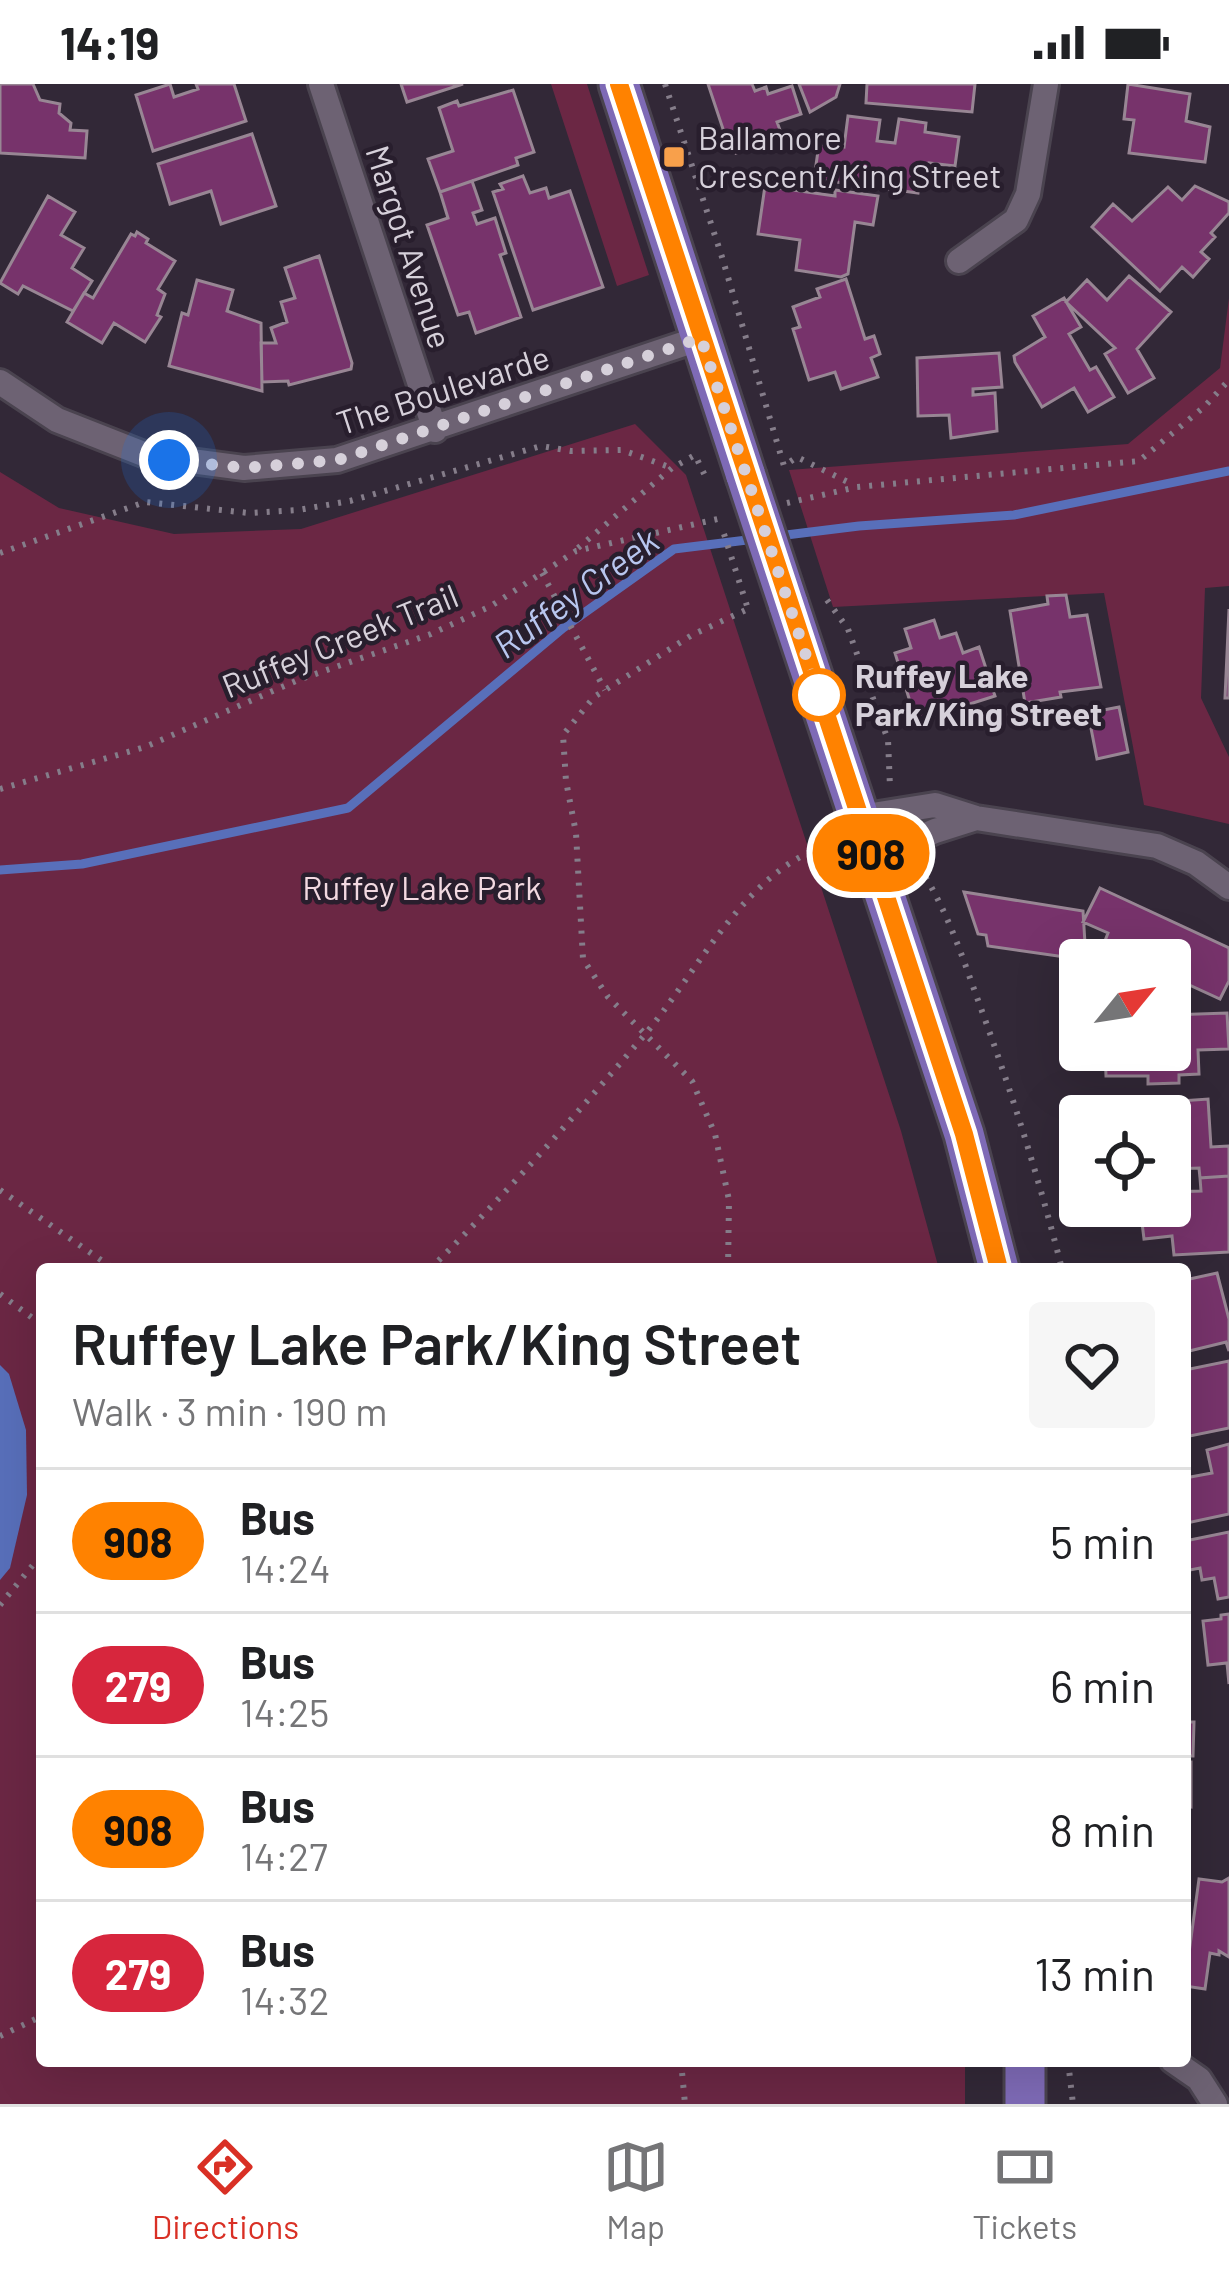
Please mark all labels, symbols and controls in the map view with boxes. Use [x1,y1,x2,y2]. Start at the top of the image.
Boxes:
text: 14:19 [60,15,159,69]
place label: Ballamore Crescent/King Street [698,117,1001,195]
street label: Margot Avenue [358,140,462,353]
marker: Ballamore Crescent/King Street [661,144,687,170]
street label: The Boulevarde [331,336,554,442]
your location [139,430,199,490]
water label: Ruffey Creek [484,517,666,666]
street label: Ruffey Creek Trail [216,575,463,706]
place label: Ruffey Lake Park/King Street [855,655,1102,733]
marker: Ruffey Lake Park/King Street [794,670,844,720]
line badge: 908 [802,814,940,892]
text: 908 [837,828,905,878]
park label: Ruffey Lake Park [302,867,542,907]
north arrow [1059,939,1191,1071]
map controls [1059,939,1191,1227]
button: locate [1059,1095,1191,1227]
button: heart [1029,1302,1155,1428]
text: Ruffey Lake Park/King Street [72,1308,802,1376]
text: Walk · 3 min · 190 m [72,1387,388,1434]
text: Bus [240,1490,315,1544]
text: 5 min [1050,1514,1155,1568]
text: 908 [104,1516,172,1566]
text: 14:24 [240,1544,331,1591]
text: Bus [240,1634,315,1688]
text: 6 min [1050,1658,1155,1712]
text: 279 [105,1660,171,1710]
text: 14:25 [240,1688,329,1735]
text: Bus [240,1778,315,1832]
text: 8 min [1050,1802,1155,1856]
text: 908 [104,1804,172,1854]
text: 14:27 [240,1832,328,1879]
text: Bus [240,1922,315,1976]
text: 13 min [1034,1946,1155,2000]
text: 279 [105,1948,171,1998]
text: 14:32 [240,1976,329,2023]
tab: Directions [152,2134,299,2246]
tab: Map [603,2134,669,2246]
tab: Tickets [972,2134,1077,2246]

